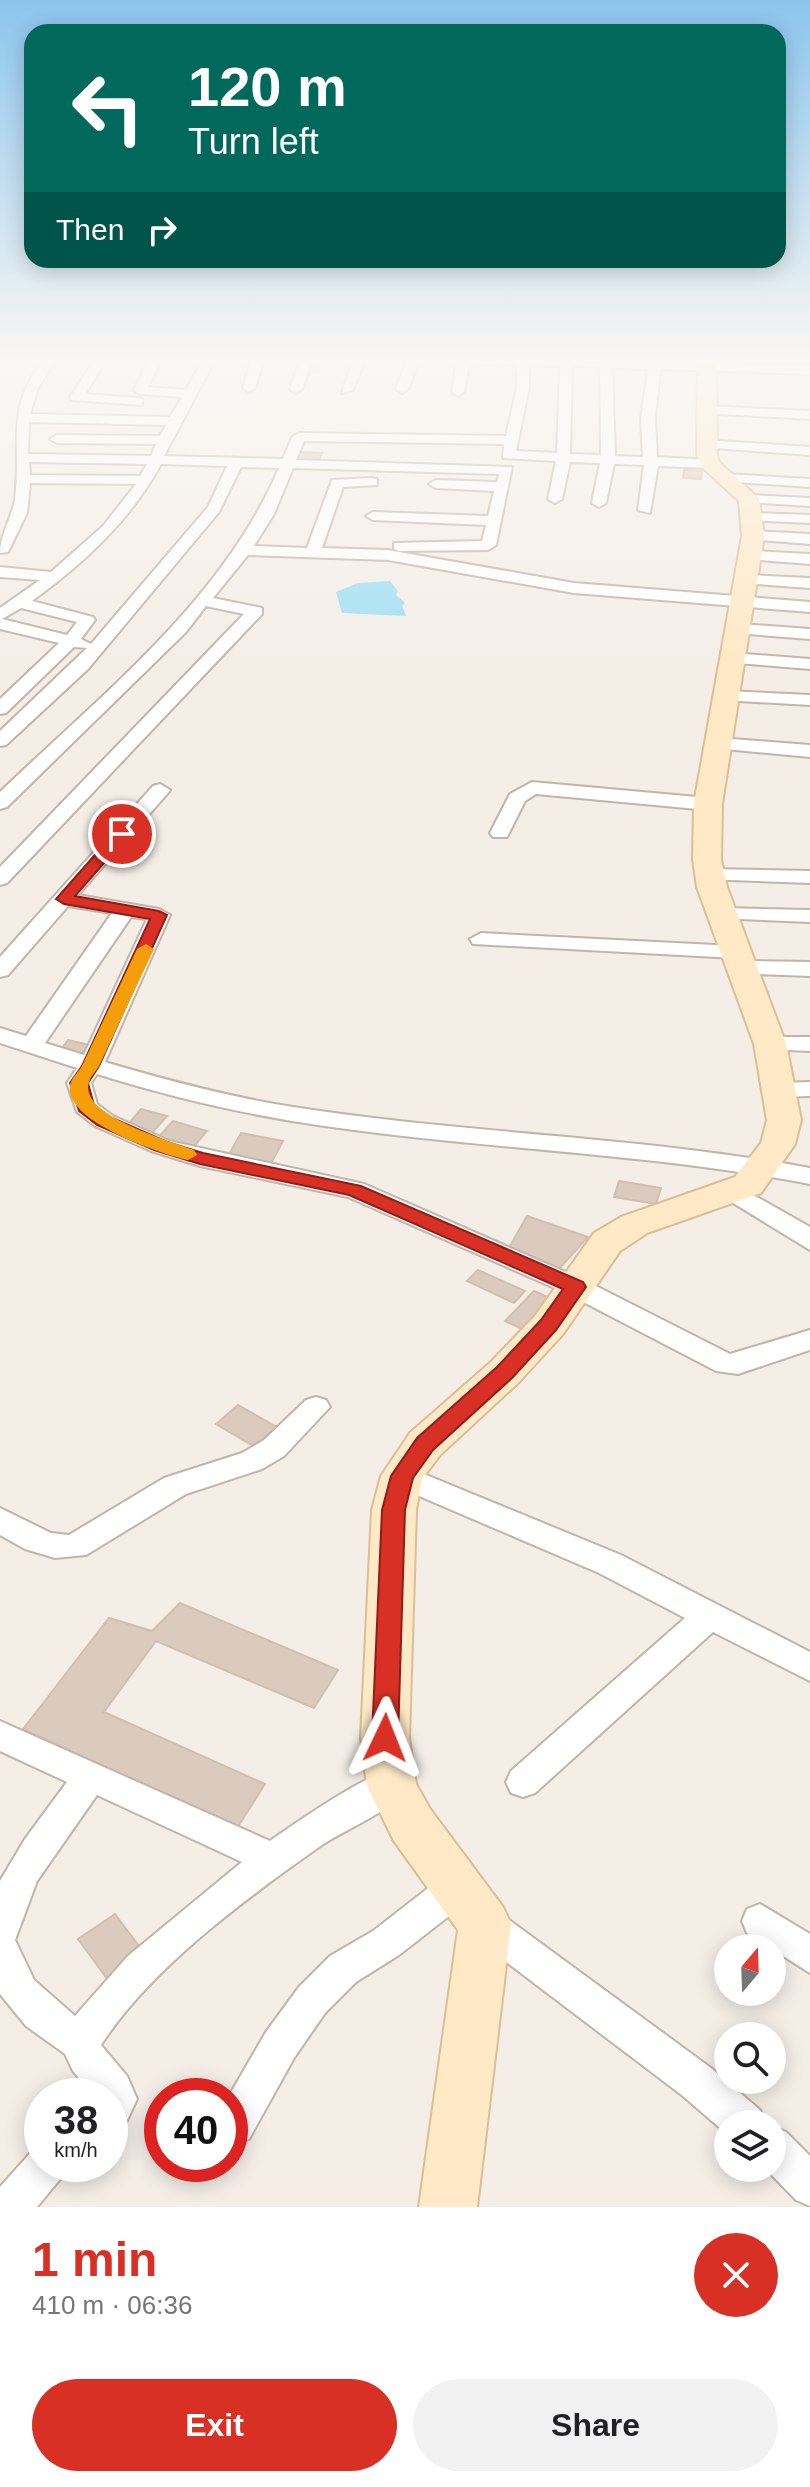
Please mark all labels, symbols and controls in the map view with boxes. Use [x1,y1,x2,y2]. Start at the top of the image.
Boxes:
text: 120 m [188,55,347,118]
icon: left [56,56,160,160]
text: Turn left [188,121,319,162]
icon: right [140,208,184,252]
text: Then [56,213,124,246]
pin [88,800,156,868]
icon: arrive [100,812,144,856]
position arrow [343,1696,427,1780]
north arrow [714,1934,786,2006]
map controls [714,1934,786,2182]
button: search [714,2022,786,2094]
speed limit sign: 40 [144,2078,248,2182]
text: 38 [54,2098,98,2142]
button: layers [714,2110,786,2182]
text: km/h [54,2139,98,2161]
text: 1 min [32,2233,157,2286]
button: close [694,2233,778,2317]
text: 410 m · 06:36 [32,2290,192,2320]
button: Exit [32,2379,397,2471]
button: Share [413,2379,778,2471]

